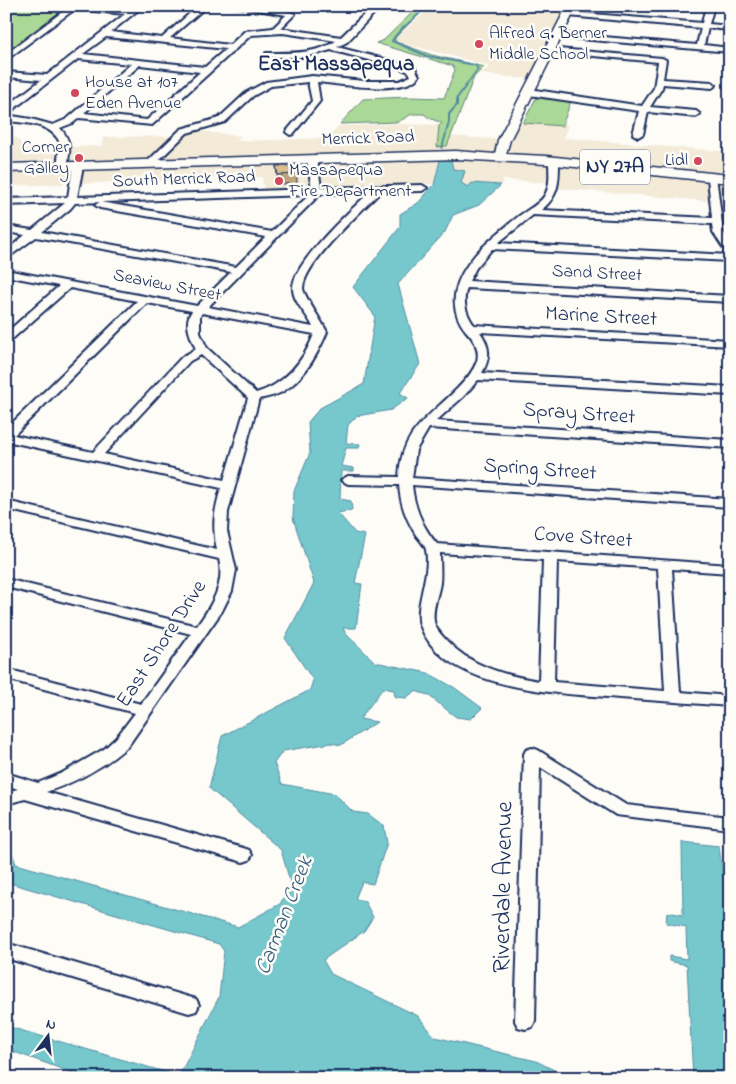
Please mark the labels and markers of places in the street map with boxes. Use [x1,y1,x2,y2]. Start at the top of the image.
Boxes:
place label: Alfred G. Berner Middle School [489,21,607,68]
marker: Alfred G. Berner Middle School [473,38,485,50]
place label: House at 107 Eden Avenue [85,70,182,117]
marker: House at 107 Eden Avenue [69,87,81,99]
place label: Corner Galley [22,135,69,182]
place label: Lidl [665,148,688,174]
marker: Corner Galley [73,152,85,164]
marker: Lidl [692,155,704,167]
place label: Massapequa Fire Department [288,158,411,205]
marker: Massapequa Fire Department [273,175,285,187]

